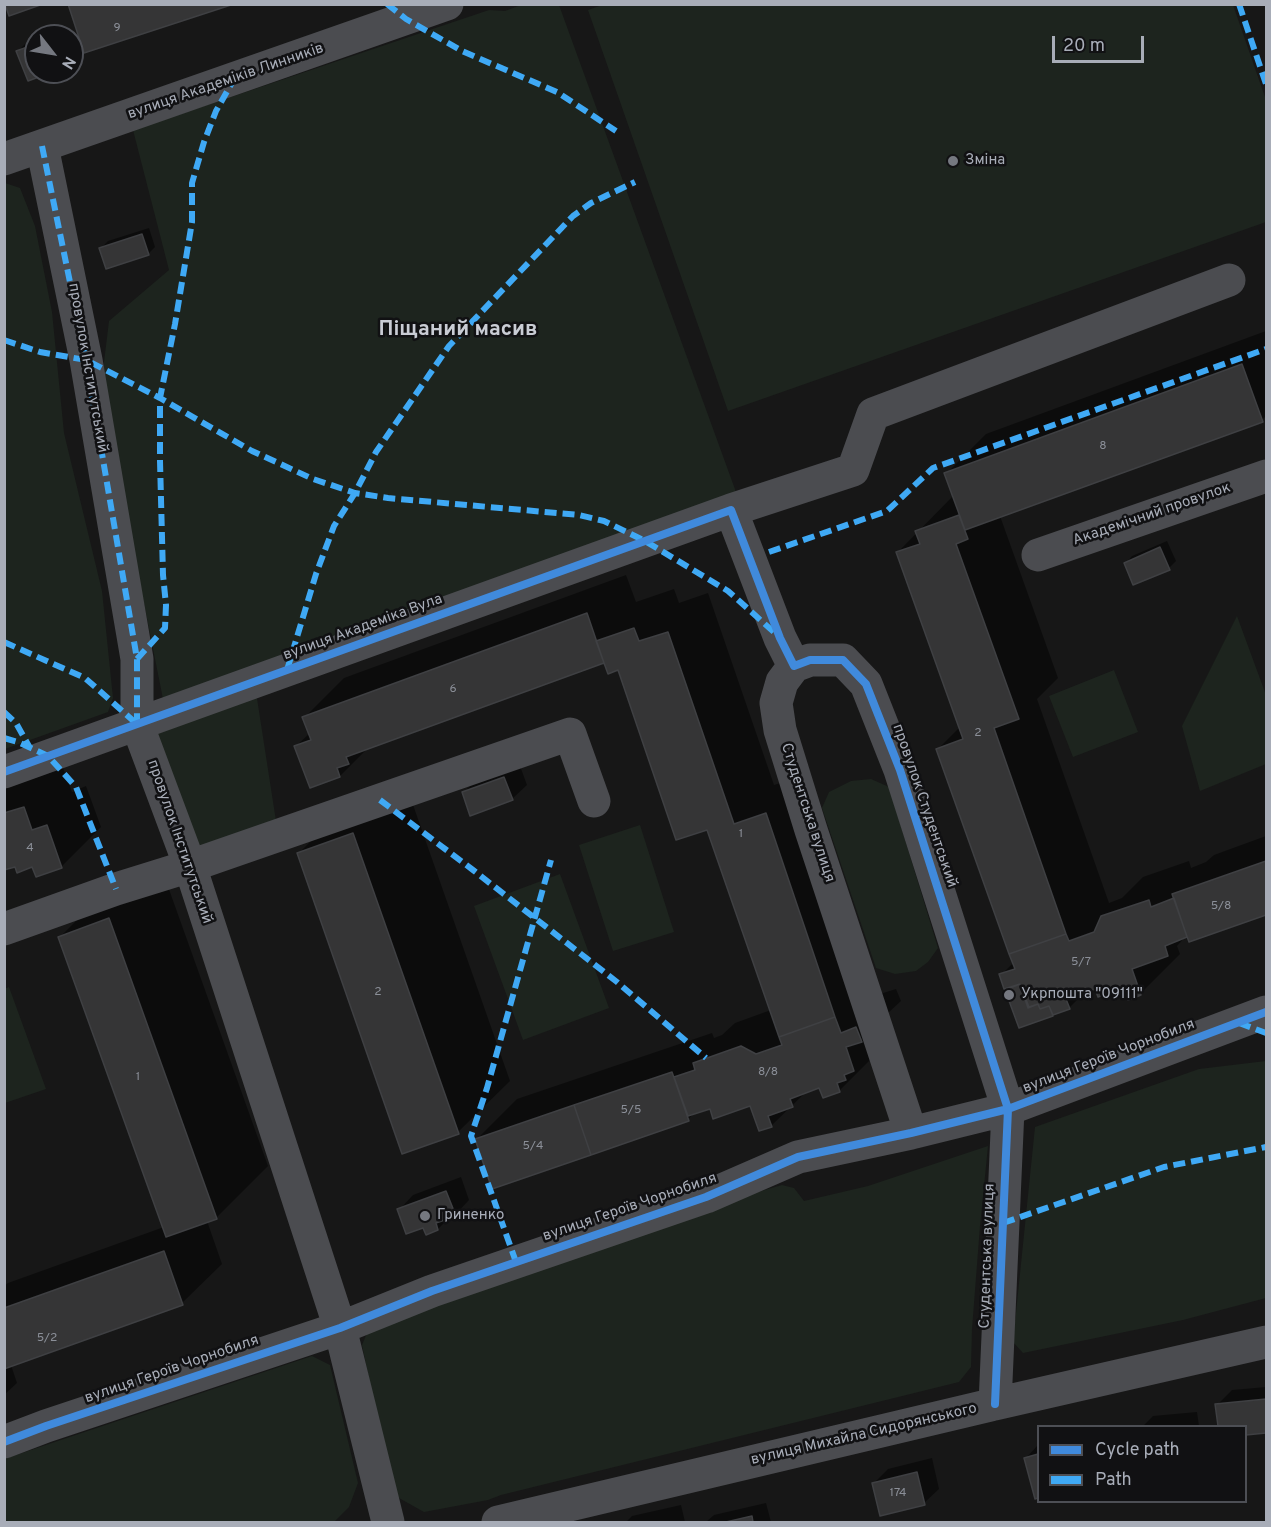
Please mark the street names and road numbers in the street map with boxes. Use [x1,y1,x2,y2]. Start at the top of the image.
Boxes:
street label: вулиця Академіків Линників [126,40,326,124]
street label: провулок Інститутський [63,282,111,454]
street label: Академічний провулок [1071,479,1233,551]
street label: вулиця Академіка Вула [281,591,445,665]
street label: провулок Студентський [888,722,960,890]
street label: Студентська вулиця [776,741,838,885]
street label: провулок Інститутський [142,758,216,926]
street label: вулиця Героїв Чорнобиля [1020,1016,1198,1098]
street label: вулиця Героїв Чорнобиля [541,1170,719,1246]
street label: Студентська вулиця [976,1183,1000,1329]
street label: вулиця Героїв Чорнобиля [83,1332,261,1408]
street label: вулиця Михайла Сидорянського [749,1400,979,1470]

